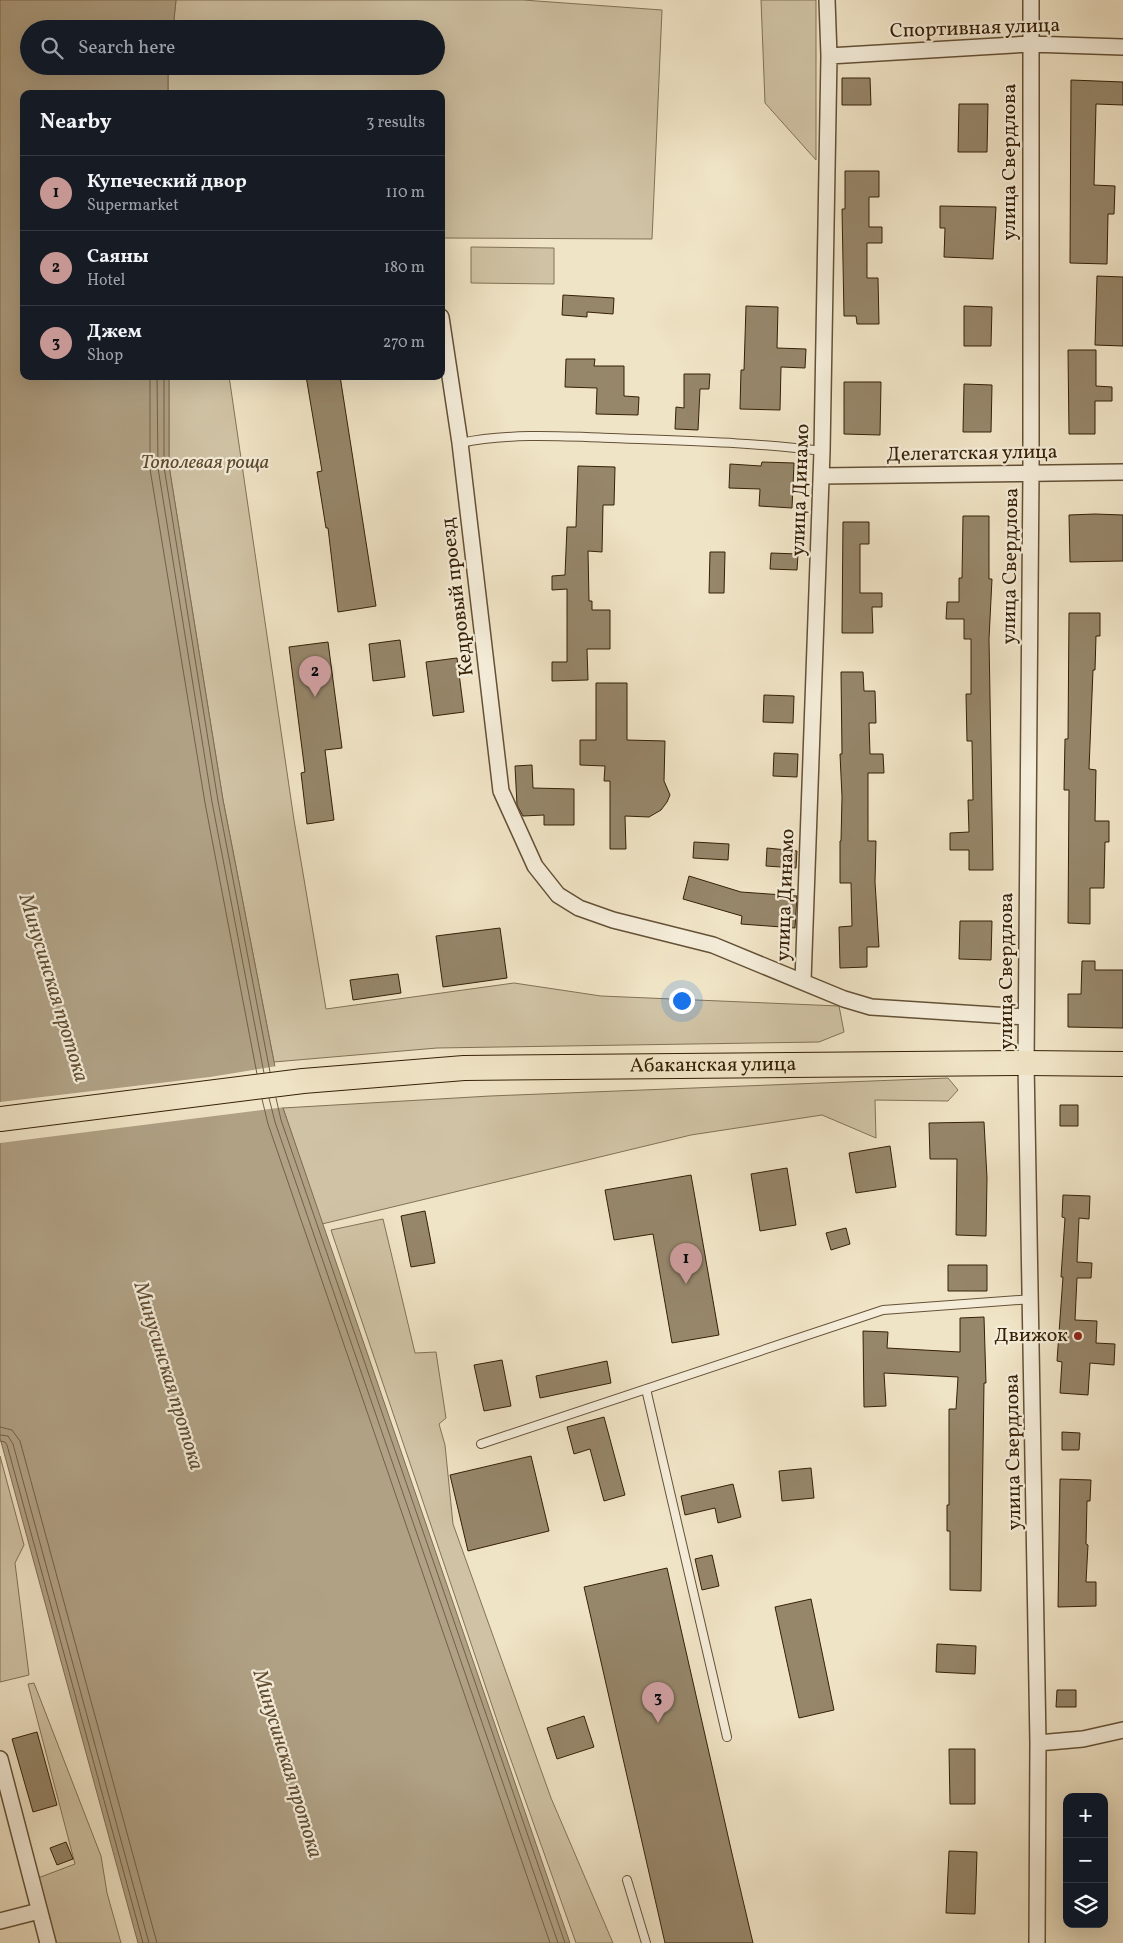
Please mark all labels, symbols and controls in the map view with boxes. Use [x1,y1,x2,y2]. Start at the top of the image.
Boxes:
street label: Спортивная улица [889,12,1061,46]
search box [20,20,445,75]
icon: search [38,34,66,62]
text: Search here [78,35,175,61]
street label: улица Свердлова [996,84,1024,240]
text: Nearby [40,108,111,137]
text: 3 results [366,112,425,134]
text: Купеческий двор [87,169,247,195]
text: 1 [53,182,59,204]
text: 110 m [386,182,425,204]
text: Supermarket [87,195,179,217]
text: Саяны [87,244,149,270]
text: 2 [52,257,60,279]
text: 180 m [384,257,425,279]
text: Hotel [87,270,125,292]
text: Джем [87,319,142,345]
text: 3 [52,332,60,354]
text: 270 m [383,332,425,354]
text: Shop [87,345,123,367]
street label: улица Динамо [785,423,817,557]
street label: Делегатская улица [886,439,1058,469]
park label: Тополевая роща [141,449,269,477]
street label: улица Свердлова [996,487,1026,645]
street label: Кедровый проезд [434,516,482,678]
pin: 2 [299,656,331,697]
street label: улица Динамо [770,828,802,962]
water label: Минусинская протока [10,889,95,1086]
street label: улица Свердлова [993,893,1021,1049]
your location [669,988,695,1014]
street label: Абаканская улица [630,1051,797,1081]
pin: 1 [670,1243,702,1284]
water label: Минусинская протока [125,1277,210,1474]
place label: Движок [994,1322,1068,1350]
marker: Движок [1072,1330,1084,1342]
street label: улица Свердлова [999,1373,1029,1531]
water label: Минусинская протока [244,1665,329,1862]
pin: 3 [642,1682,674,1723]
map controls [1063,1793,1108,1928]
button: + [1063,1793,1108,1838]
button: − [1063,1838,1108,1883]
button: layers [1063,1883,1108,1928]

